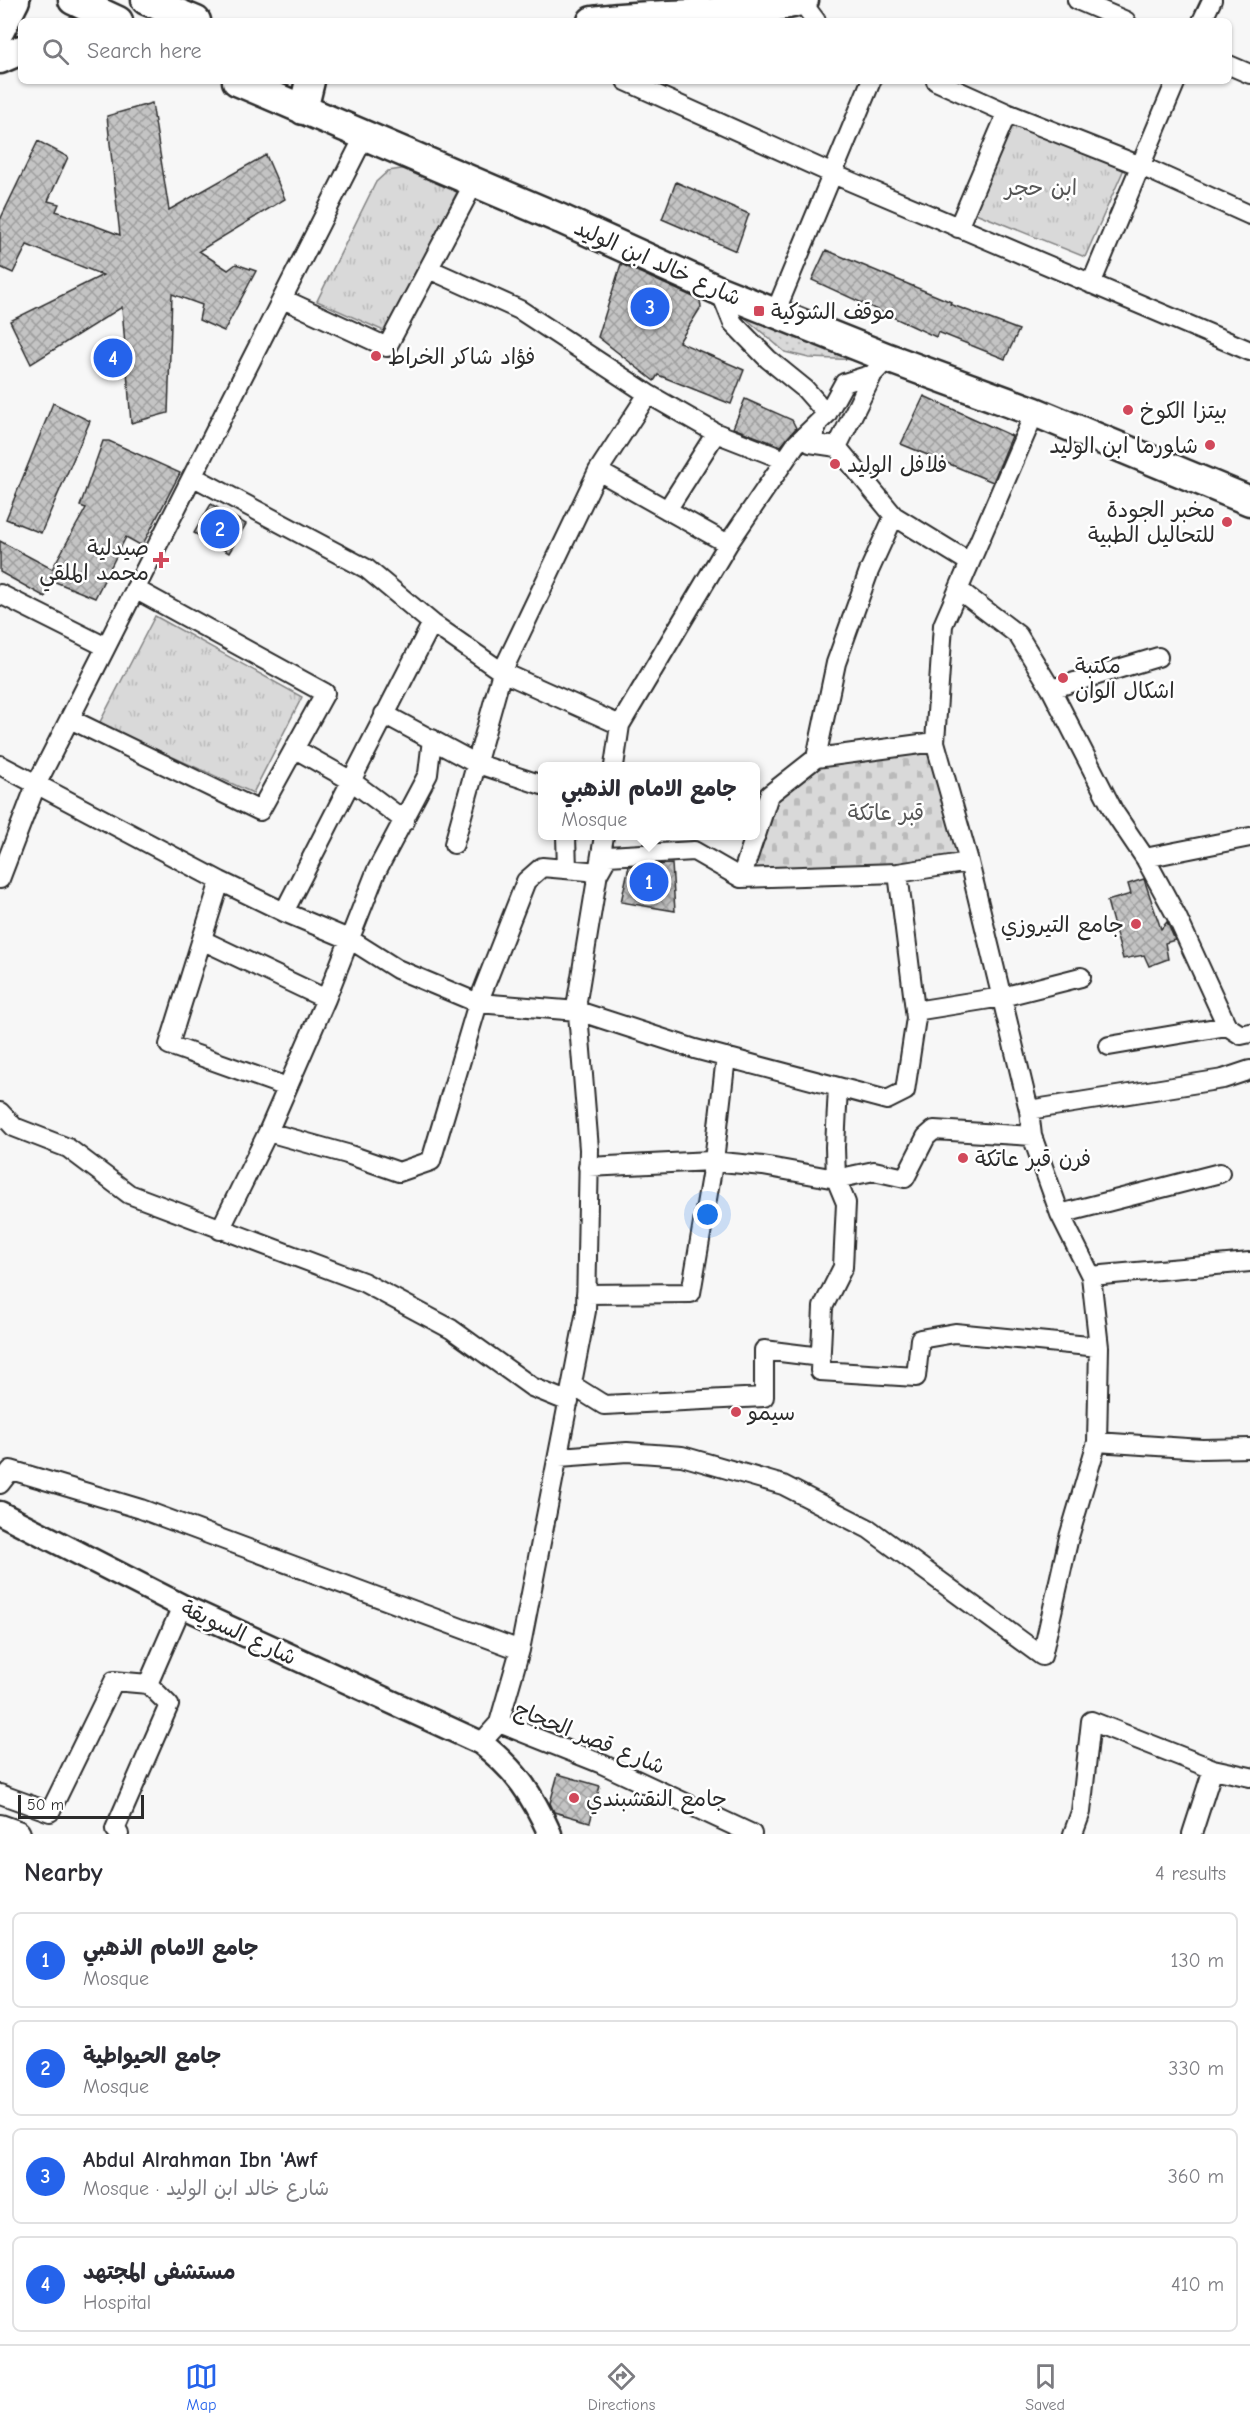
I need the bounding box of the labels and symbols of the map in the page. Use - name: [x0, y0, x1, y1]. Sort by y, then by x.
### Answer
- park label: ابن حجر: [1003, 175, 1077, 201]
- street label: شارع خالد ابن الوليد: [569, 214, 745, 313]
- pin: 3: [630, 284, 670, 330]
- place label: موقف الشوكية: [771, 299, 895, 325]
- marker: موقف الشوكية: [752, 304, 766, 318]
- pin: 4: [94, 336, 132, 380]
- place label: فؤاد شاكر الخراط: [388, 344, 535, 370]
- marker: فؤاد شاكر الخراط: [369, 349, 383, 363]
- place label: بيتزا الكوخ: [1140, 398, 1227, 425]
- marker: بيتزا الكوخ: [1121, 403, 1135, 417]
- place label: شاورما ابن الوليد: [1049, 433, 1198, 460]
- marker: شاورما ابن الوليد: [1203, 438, 1217, 452]
- place label: فلافل الوليد: [847, 452, 947, 479]
- marker: فلافل الوليد: [828, 457, 842, 471]
- place label: مخبر الجودة للتحاليل الطبية: [1088, 497, 1215, 548]
- pin: 2: [200, 506, 240, 552]
- marker: مخبر الجودة للتحاليل الطبية: [1220, 515, 1234, 529]
- place label: صيدلية محمد الملقي: [39, 535, 149, 592]
- marker: صيدلية محمد الملقي: [154, 553, 168, 567]
- place label: مكتبة اشكال الوان: [1075, 653, 1175, 704]
- marker: مكتبة اشكال الوان: [1056, 671, 1070, 685]
- park label: قبر عاتكة: [848, 800, 924, 826]
- pin: 1: [630, 860, 668, 904]
- place label: جامع التيروزي: [1001, 912, 1124, 941]
- marker: جامع التيروزي: [1129, 917, 1143, 931]
- place label: فرن قبر عاتكة: [975, 1146, 1091, 1172]
- marker: فرن قبر عاتكة: [956, 1151, 970, 1165]
- your location: [693, 1200, 722, 1229]
- place label: سيمو: [746, 1400, 795, 1426]
- marker: سيمو: [729, 1405, 743, 1419]
- street label: شارع السويقة: [176, 1595, 300, 1673]
- street label: شارع قصر الحجاج: [510, 1696, 669, 1782]
- place label: جامع النقشبندي: [586, 1786, 727, 1815]
- marker: جامع النقشبندي: [567, 1791, 581, 1805]
- scale bar: [18, 1792, 144, 1820]

